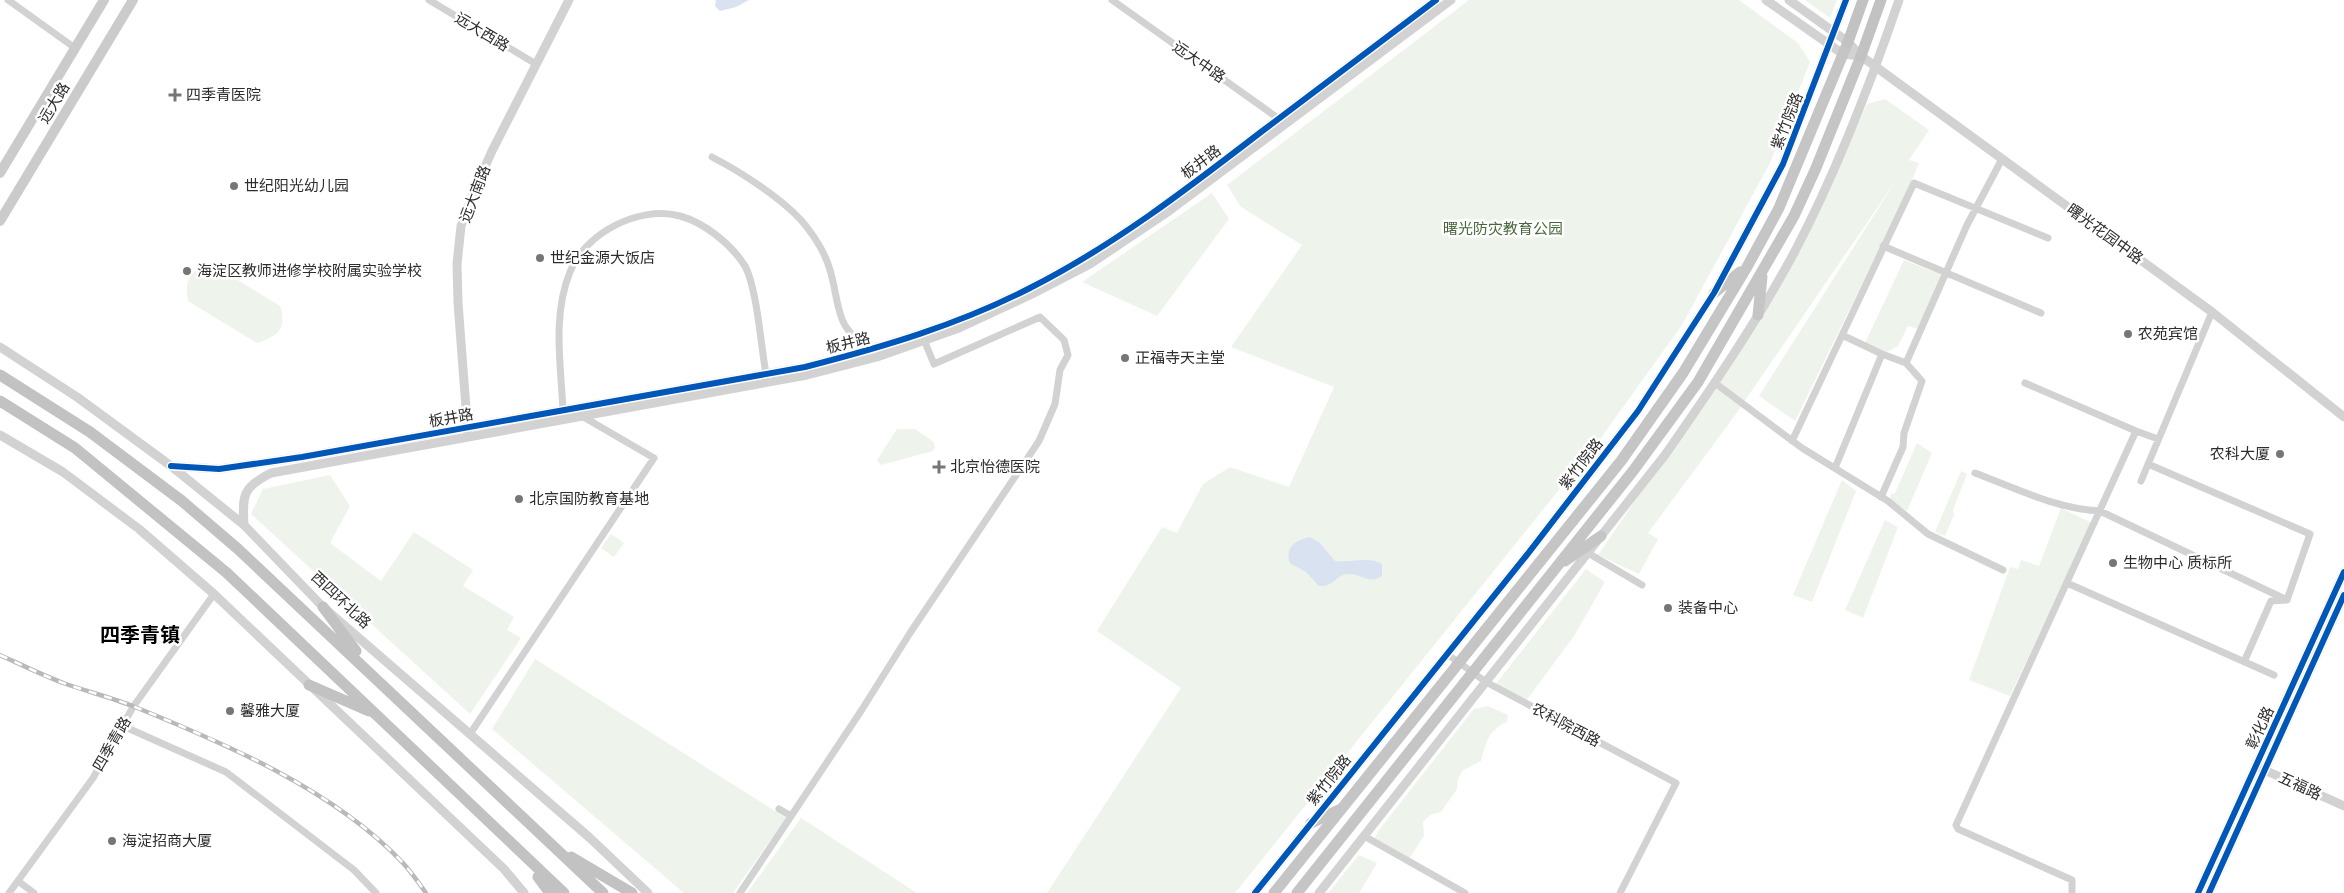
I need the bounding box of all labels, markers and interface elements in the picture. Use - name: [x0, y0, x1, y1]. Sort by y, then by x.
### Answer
- street label: 远大西路: [452, 8, 513, 55]
- street label: 远大中路: [1169, 37, 1229, 87]
- street label: 远大路: [34, 79, 73, 127]
- place label: 四季青医院: [186, 85, 261, 104]
- marker: 四季青医院: [168, 88, 182, 102]
- street label: 紫竹院路: [1766, 89, 1807, 152]
- street label: 板井路: [1177, 140, 1224, 183]
- street label: 远大南路: [455, 162, 494, 225]
- place label: 世纪阳光幼儿园: [244, 176, 349, 195]
- marker: 世纪阳光幼儿园: [228, 180, 240, 192]
- street label: 曙光花园中路: [2063, 199, 2147, 268]
- park label: 曙光防灾教育公园: [1443, 219, 1563, 238]
- place label: 世纪金源大饭店: [550, 248, 655, 267]
- marker: 世纪金源大饭店: [534, 252, 546, 264]
- place label: 海淀区教师进修学校附属实验学校: [197, 261, 422, 280]
- marker: 海淀区教师进修学校附属实验学校: [181, 265, 193, 277]
- place label: 农苑宾馆: [2138, 324, 2198, 343]
- street label: 板井路: [824, 328, 872, 357]
- marker: 农苑宾馆: [2122, 328, 2134, 340]
- place label: 正福寺天主堂: [1135, 348, 1225, 367]
- marker: 正福寺天主堂: [1119, 352, 1131, 364]
- street label: 板井路: [427, 404, 475, 431]
- street label: 紫竹院路: [1555, 434, 1607, 493]
- place label: 农科大厦: [2210, 444, 2270, 463]
- marker: 农科大厦: [2274, 448, 2286, 460]
- place label: 北京怡德医院: [950, 457, 1040, 476]
- marker: 北京怡德医院: [932, 460, 946, 474]
- place label: 北京国防教育基地: [529, 489, 649, 508]
- marker: 北京国防教育基地: [513, 493, 525, 505]
- place label: 生物中心 质标所: [2123, 553, 2232, 572]
- marker: 生物中心 质标所: [2107, 557, 2119, 569]
- street label: 西四环北路: [307, 567, 375, 632]
- place label: 装备中心: [1678, 598, 1738, 617]
- marker: 装备中心: [1662, 602, 1674, 614]
- district label: 四季青镇: [100, 622, 180, 647]
- street label: 农科院西路: [1529, 699, 1604, 751]
- place label: 馨雅大厦: [240, 701, 300, 720]
- street label: 彰化路: [2241, 703, 2278, 752]
- marker: 馨雅大厦: [224, 705, 236, 717]
- street label: 四季青路: [88, 713, 135, 774]
- street label: 紫竹院路: [1302, 750, 1355, 809]
- street label: 五福路: [2276, 767, 2325, 804]
- place label: 海淀招商大厦: [122, 831, 212, 850]
- marker: 海淀招商大厦: [106, 835, 118, 847]

